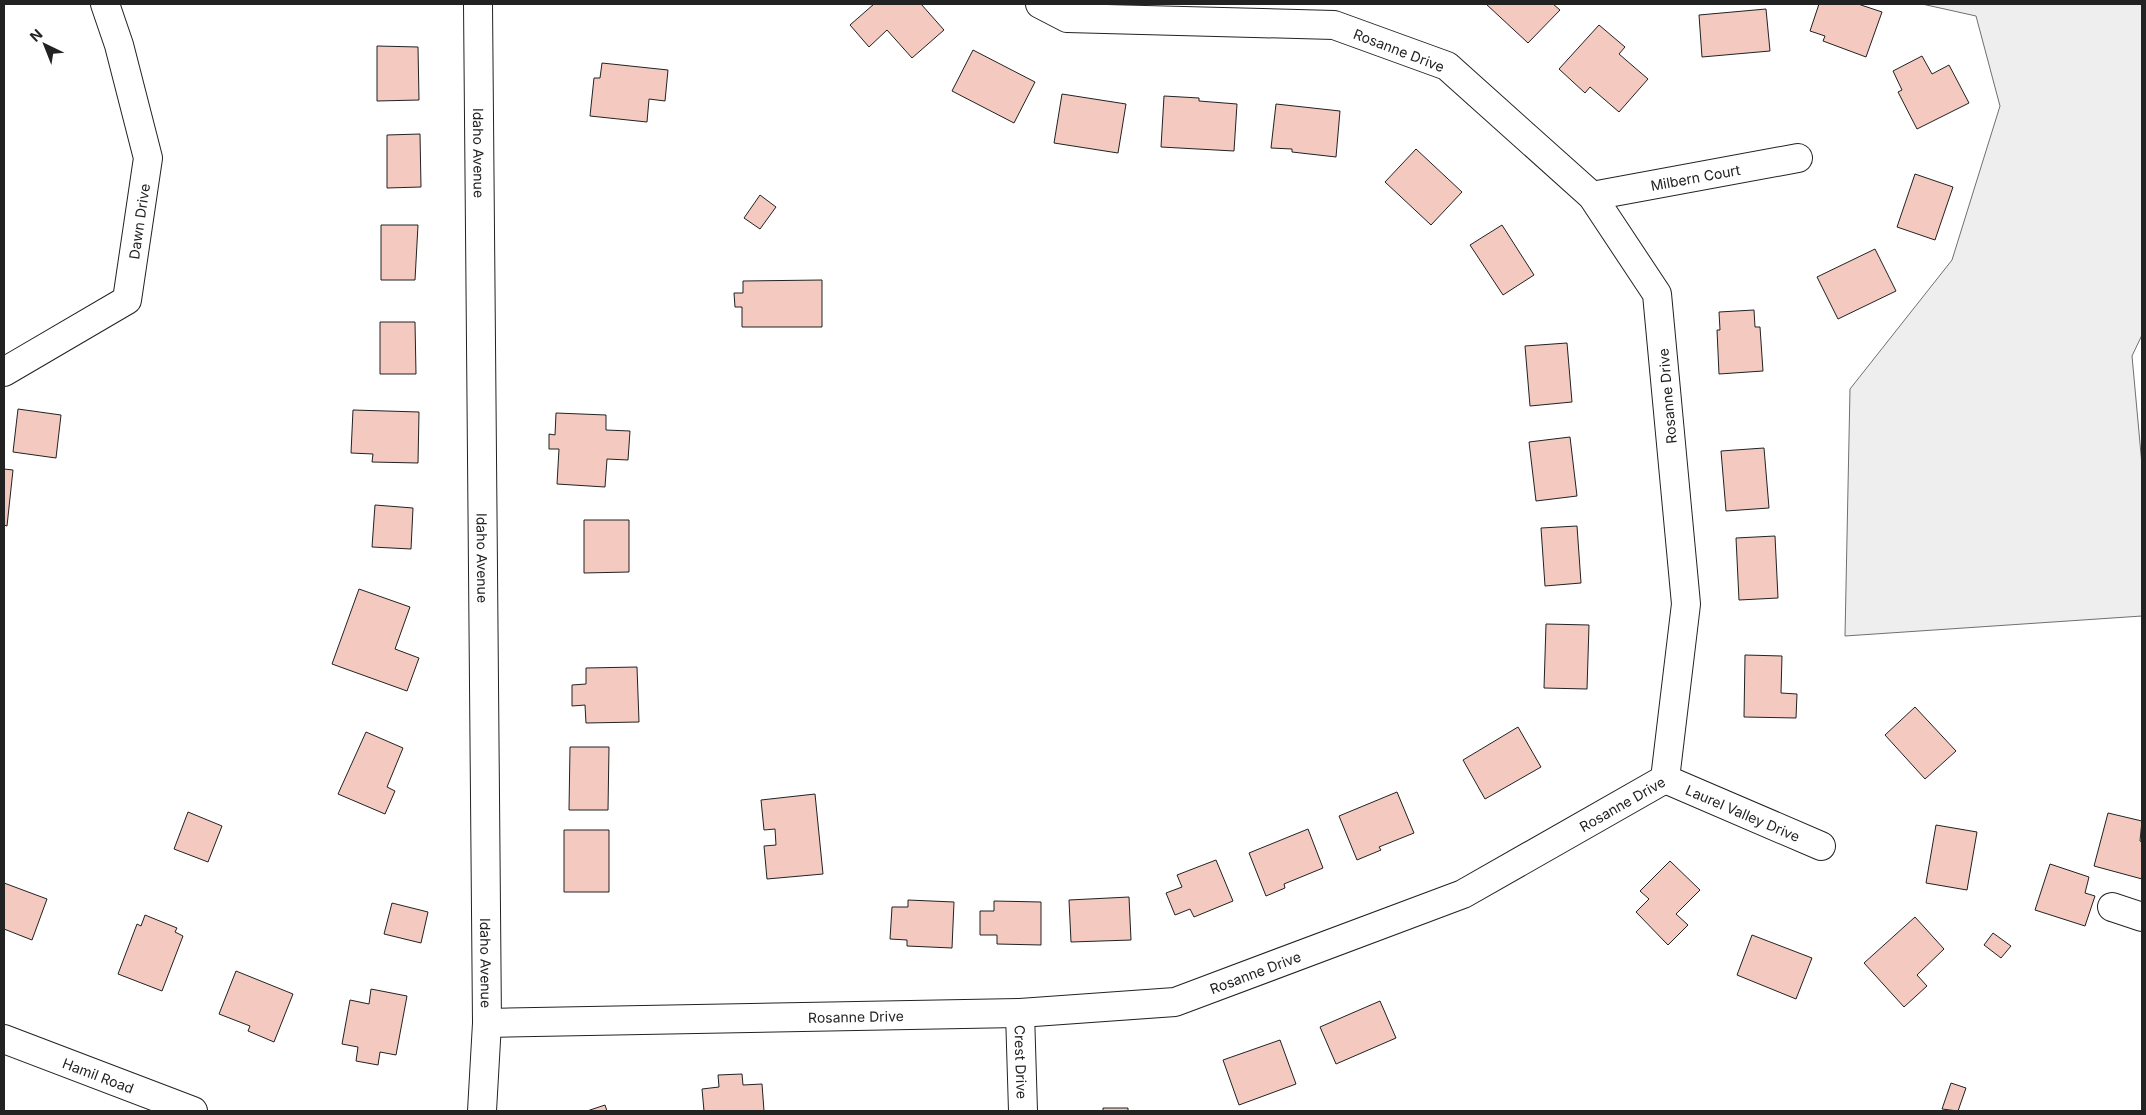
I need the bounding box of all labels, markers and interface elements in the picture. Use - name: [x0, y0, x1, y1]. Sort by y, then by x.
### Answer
- north arrow: [20, 20, 70, 70]
- text: N: [26, 25, 45, 45]
- street label: Rosanne Drive: [1351, 25, 1447, 75]
- street label: Idaho Avenue: [470, 108, 488, 198]
- street label: Milbern Court: [1649, 160, 1742, 194]
- street label: Dawn Drive: [125, 182, 153, 260]
- street label: Rosanne Drive: [1654, 348, 1680, 444]
- street label: Idaho Avenue: [474, 513, 492, 603]
- street label: Rosanne Drive: [1576, 772, 1668, 835]
- street label: Laurel Valley Drive: [1683, 781, 1803, 845]
- street label: Idaho Avenue: [478, 918, 495, 1008]
- street label: Rosanne Drive: [1207, 947, 1303, 997]
- street label: Rosanne Drive: [808, 1007, 904, 1025]
- street label: Crest Drive: [1012, 1025, 1031, 1099]
- street label: Hamil Road: [60, 1054, 136, 1096]

